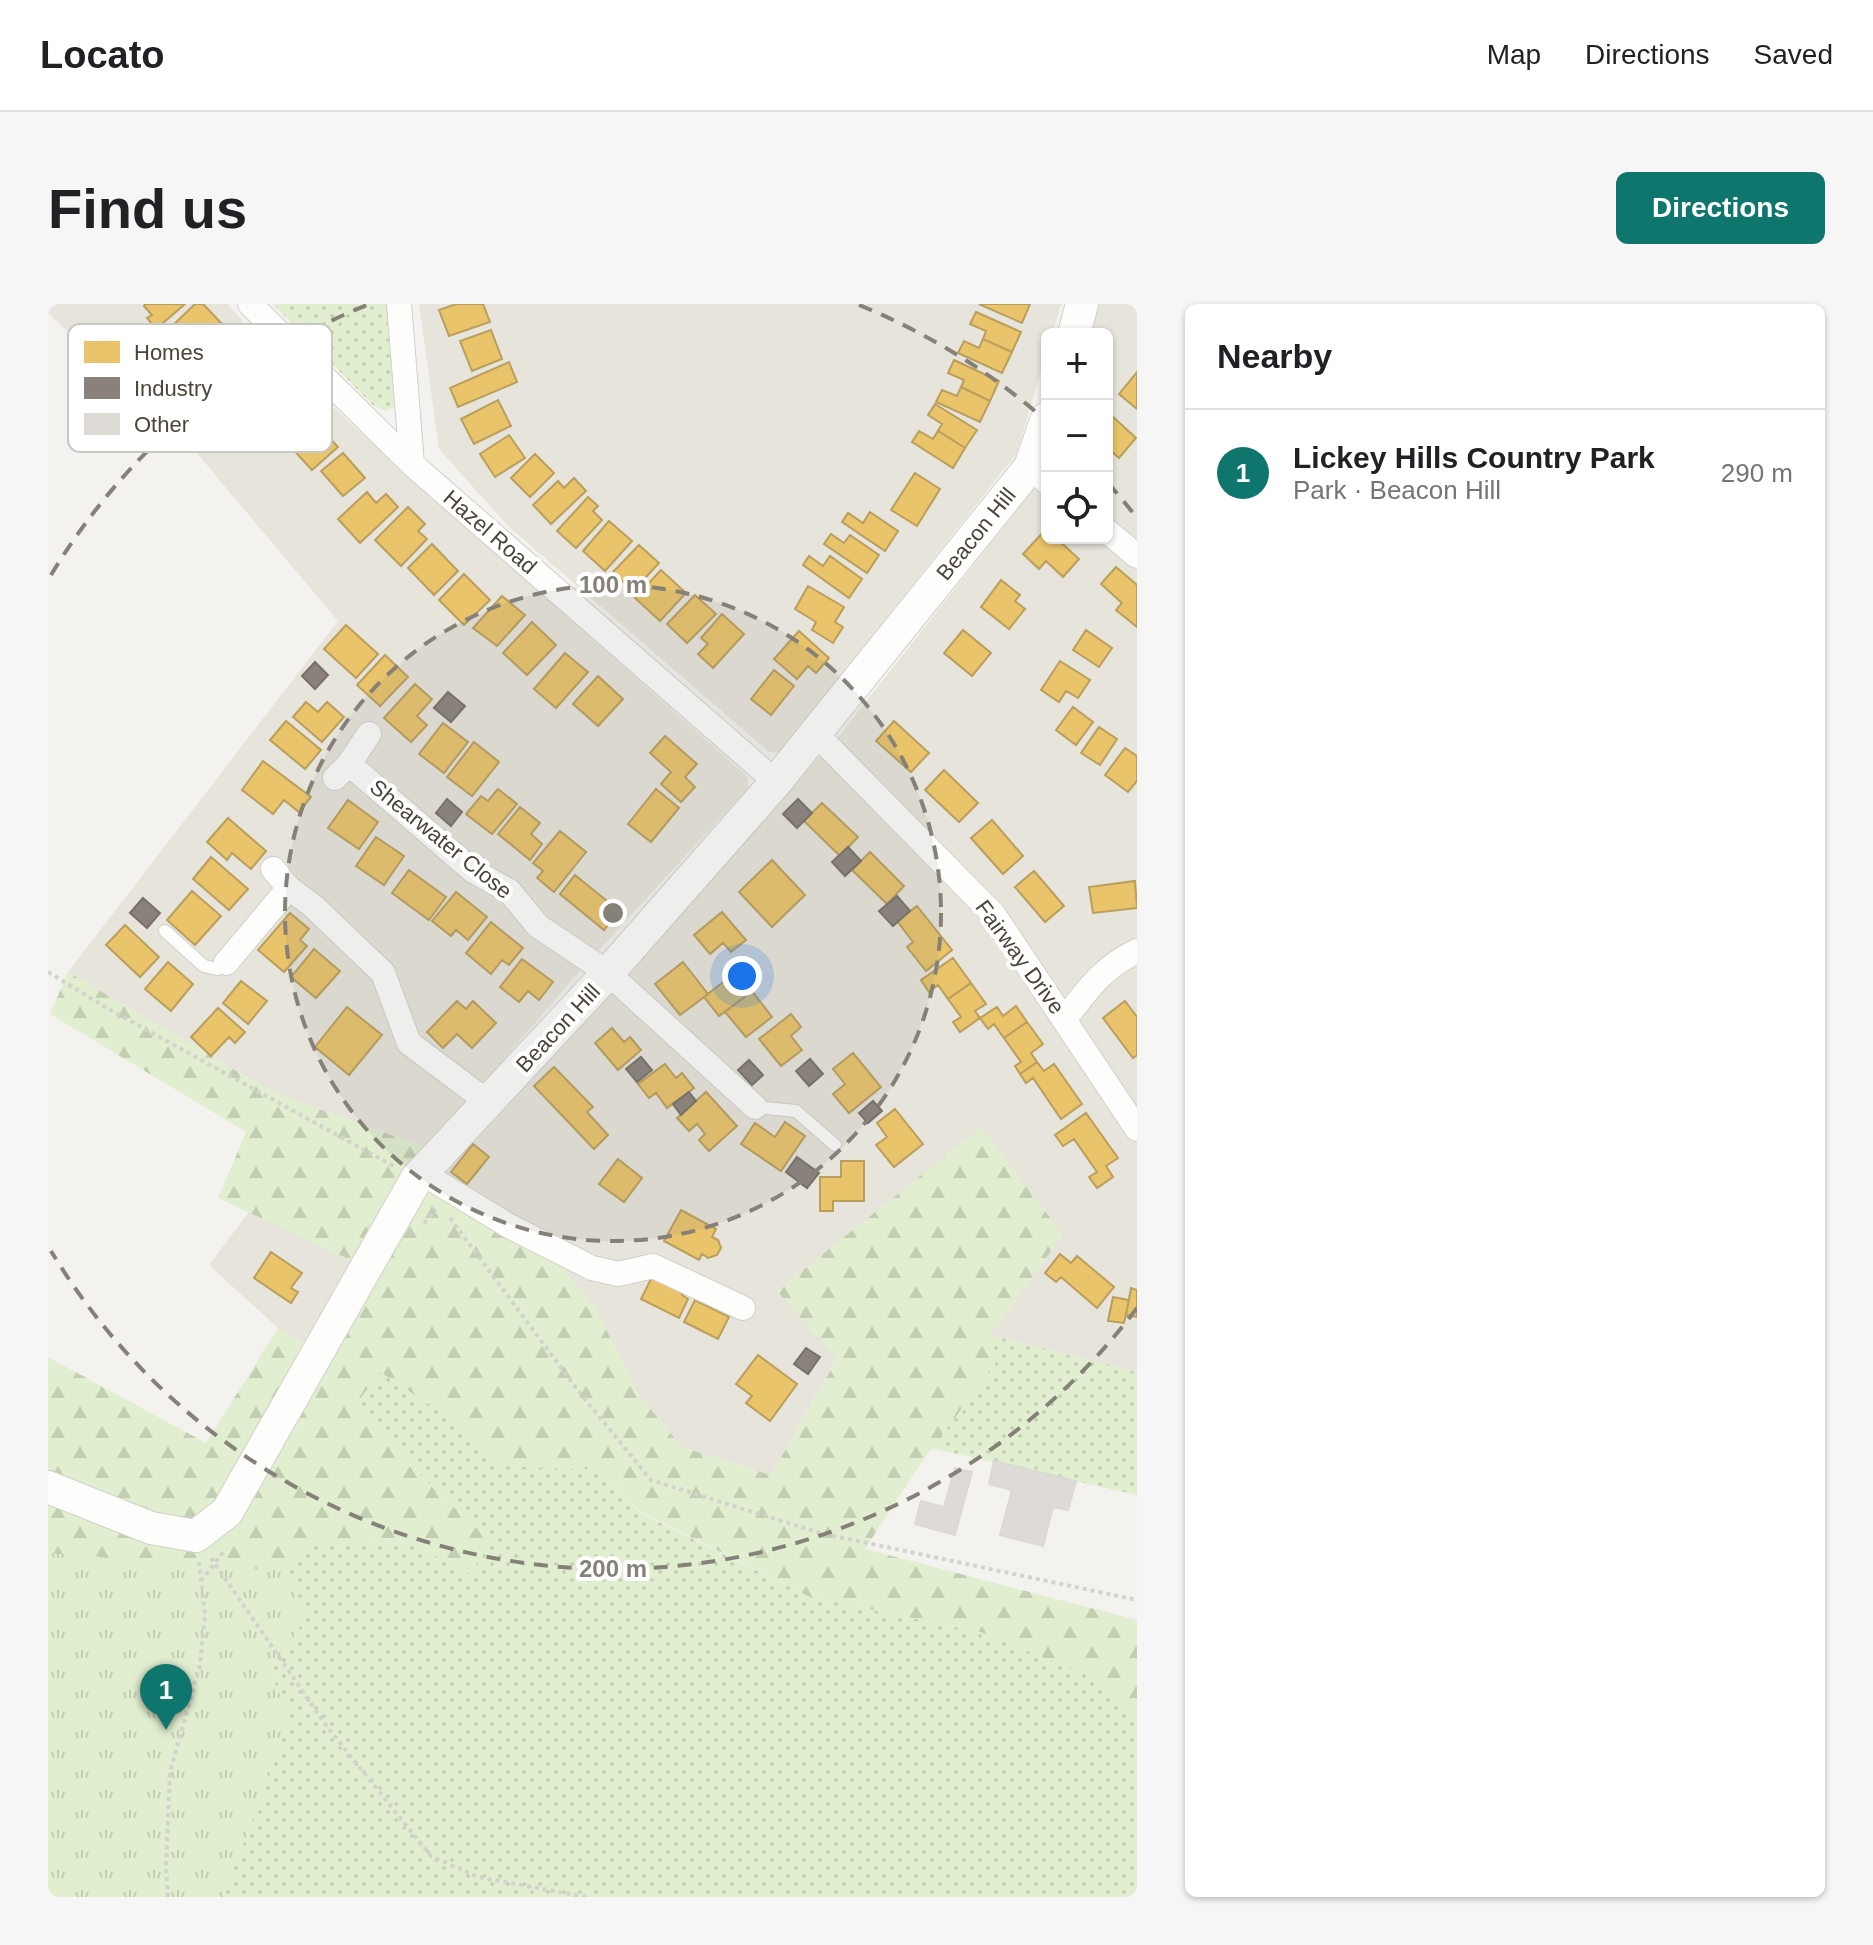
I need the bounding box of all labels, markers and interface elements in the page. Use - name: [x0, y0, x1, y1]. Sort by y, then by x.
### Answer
- text: Locato: [40, 34, 165, 76]
- text: Map: [1487, 39, 1541, 70]
- text: Directions: [1585, 39, 1710, 70]
- text: Saved: [1754, 39, 1833, 70]
- button: Directions: [1616, 172, 1825, 244]
- text: Find us: [48, 177, 247, 240]
- legend: [68, 324, 332, 452]
- map controls: [1041, 328, 1113, 544]
- button: +: [1041, 328, 1113, 400]
- text: Nearby: [1217, 337, 1332, 375]
- text: Homes: [134, 340, 204, 365]
- text: Industry: [134, 376, 212, 401]
- button: −: [1041, 400, 1113, 472]
- text: Other: [134, 412, 189, 437]
- text: Lickey Hills Country Park: [1293, 441, 1655, 474]
- text: 1: [1236, 458, 1250, 488]
- text: 290 m: [1721, 458, 1793, 488]
- button: locate: [1041, 472, 1113, 544]
- text: Park · Beacon Hill: [1293, 475, 1501, 505]
- street label: Beacon Hill: [931, 483, 1021, 585]
- street label: Hazel Road: [438, 485, 542, 579]
- text: 100 m: [579, 571, 647, 598]
- street label: Shearwater Close: [365, 774, 517, 904]
- street label: Fairway Drive: [970, 895, 1070, 1019]
- centre of rings: [599, 899, 627, 927]
- your location: [722, 956, 762, 996]
- street label: Beacon Hill: [511, 979, 605, 1077]
- text: 200 m: [579, 1555, 647, 1582]
- pin: 1: [140, 1664, 192, 1730]

